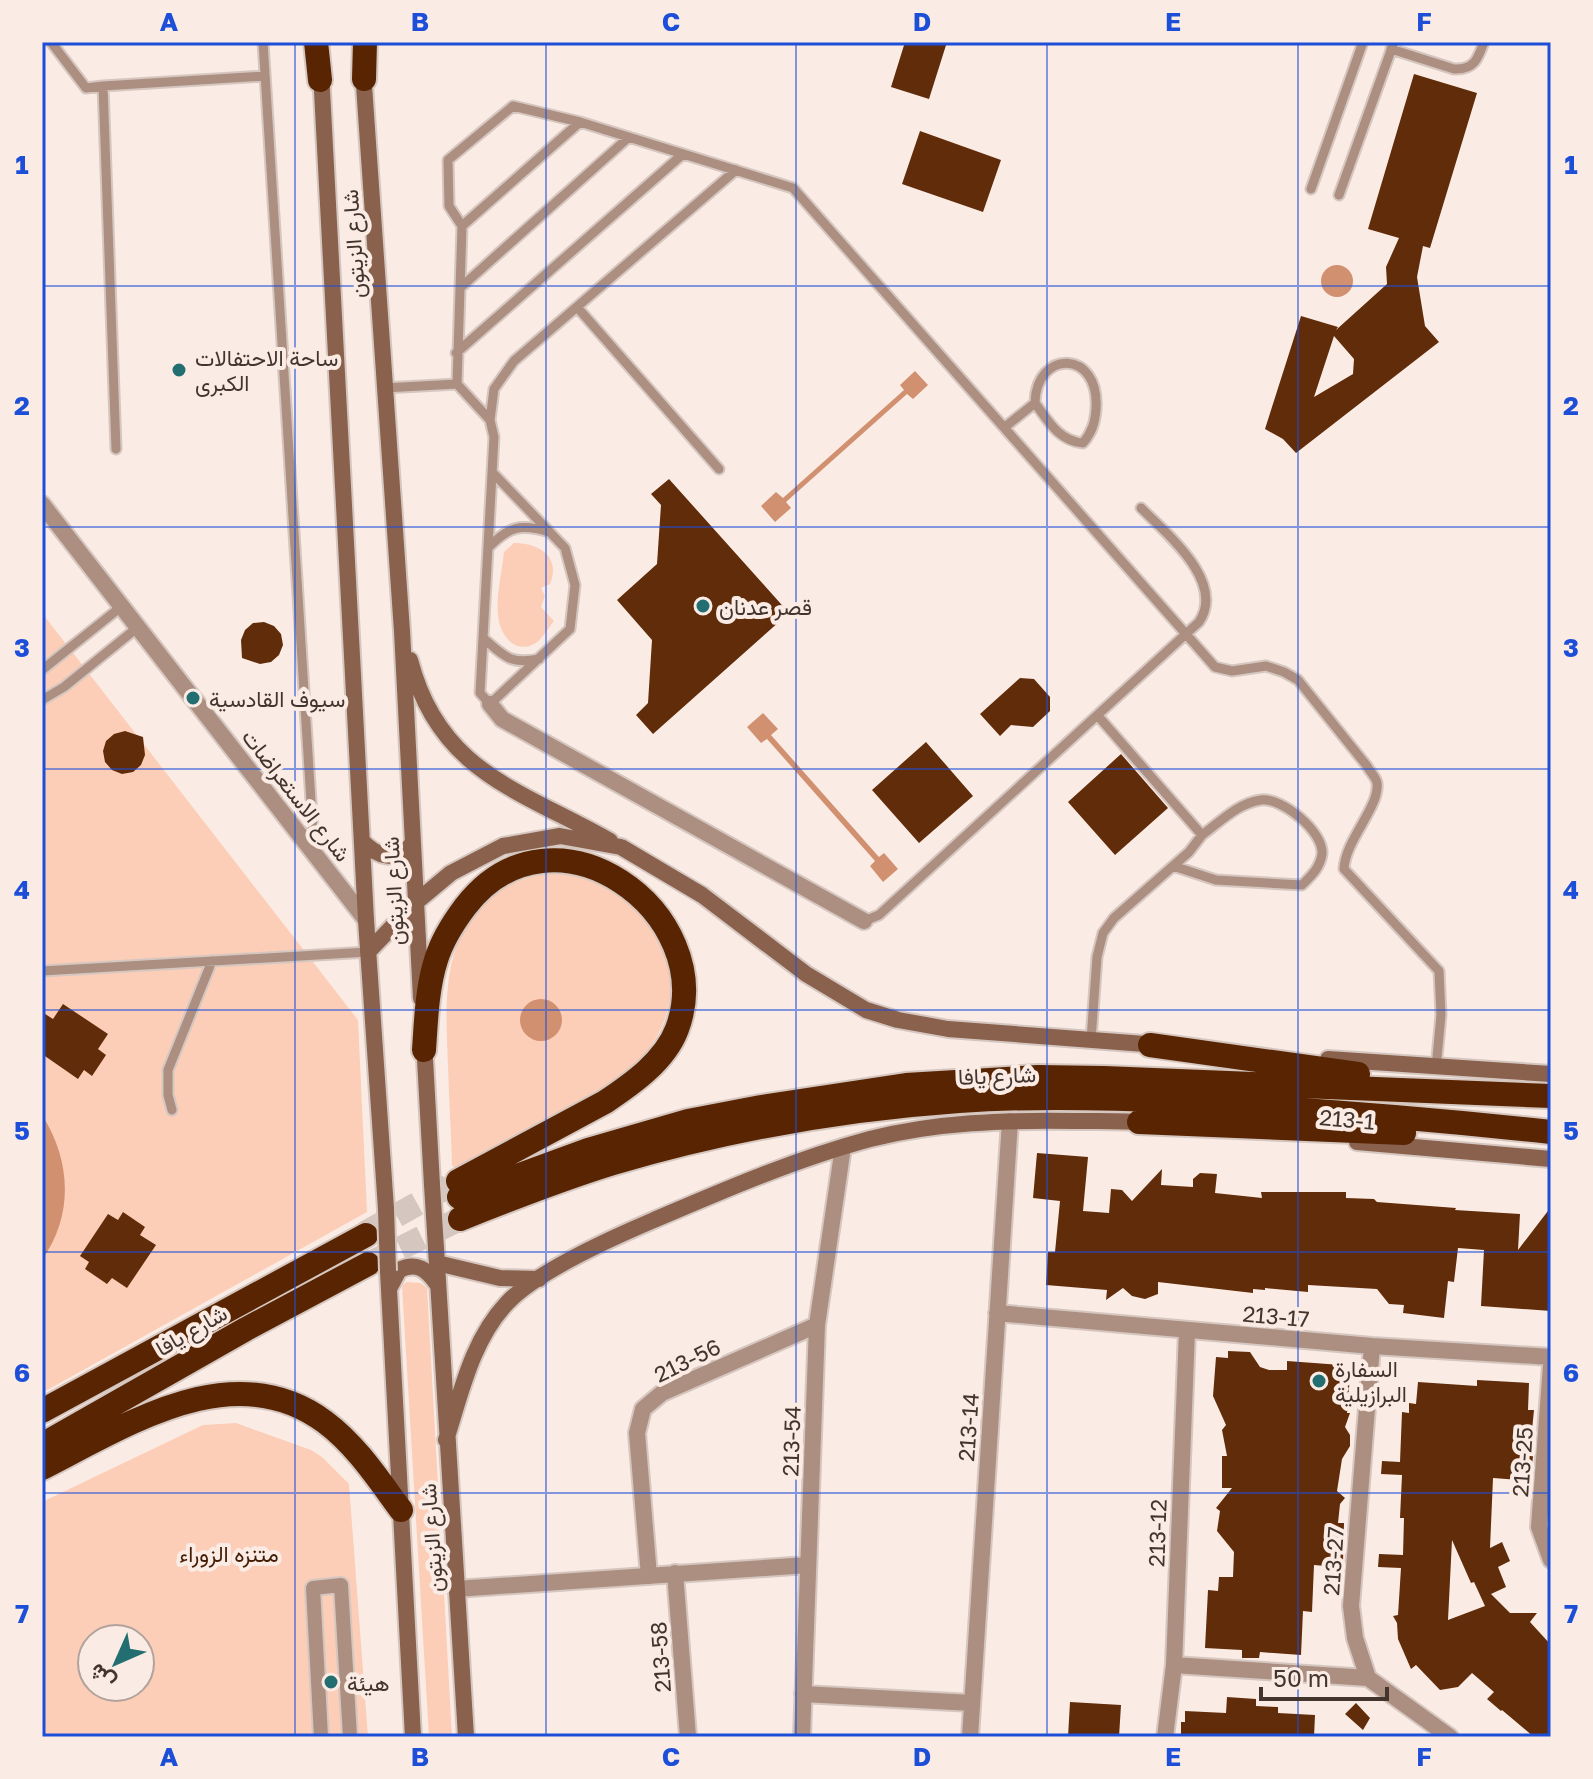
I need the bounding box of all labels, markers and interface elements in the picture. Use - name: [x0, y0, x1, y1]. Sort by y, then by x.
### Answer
- text: A: [160, 6, 179, 37]
- text: B: [411, 6, 429, 37]
- text: C: [662, 6, 680, 37]
- text: D: [913, 6, 931, 37]
- text: E: [1165, 6, 1181, 37]
- text: F: [1416, 6, 1432, 37]
- text: 1: [15, 149, 29, 180]
- text: 1: [1564, 149, 1578, 180]
- street label: شارع الزيتون: [336, 188, 372, 299]
- place label: ساحة الاحتفالات الكبرى: [195, 344, 338, 397]
- marker: ساحة الاحتفالات الكبرى: [170, 361, 188, 379]
- text: 2: [14, 390, 30, 421]
- text: 2: [1563, 390, 1579, 421]
- place label: قصر عدنان: [719, 593, 812, 621]
- marker: قصر عدنان: [694, 597, 712, 615]
- text: 3: [14, 632, 30, 663]
- text: 3: [1563, 632, 1579, 663]
- place label: سيوف القادسية: [209, 685, 345, 713]
- marker: سيوف القادسية: [184, 689, 202, 707]
- street label: شارع الاستعراضات: [235, 723, 357, 868]
- street label: شارع الزيتون: [377, 836, 411, 946]
- text: 4: [14, 874, 30, 905]
- text: 4: [1563, 874, 1579, 905]
- street label: شارع يافا: [957, 1060, 1037, 1092]
- street label: 213-1: [1318, 1103, 1376, 1135]
- text: 5: [14, 1115, 30, 1146]
- text: 5: [1563, 1115, 1579, 1146]
- street label: شارع يافا: [150, 1299, 233, 1363]
- street label: 213-17: [1241, 1300, 1311, 1332]
- street label: 213-56: [649, 1332, 725, 1388]
- place label: السفارة البرازيلية: [1335, 1355, 1407, 1408]
- text: 6: [14, 1357, 30, 1388]
- text: 6: [1563, 1357, 1579, 1388]
- marker: السفارة البرازيلية: [1310, 1372, 1328, 1390]
- street label: 213-14: [952, 1392, 984, 1462]
- street label: 213-54: [776, 1405, 806, 1477]
- street label: 213-25: [1506, 1426, 1538, 1498]
- street label: شارع الزيتون: [414, 1482, 450, 1593]
- street label: 213-12: [1142, 1499, 1172, 1567]
- street label: 213-27: [1317, 1526, 1349, 1596]
- park label: متنزه الزوراء: [179, 1540, 279, 1568]
- text: 7: [15, 1598, 29, 1629]
- text: 7: [1564, 1598, 1578, 1629]
- street label: 213-58: [644, 1621, 676, 1693]
- north arrow: [76, 1623, 156, 1703]
- scale bar: [1261, 1651, 1387, 1701]
- text: ش: [83, 1658, 121, 1696]
- text: 50 m: [1273, 1663, 1329, 1692]
- place label: هيئة: [347, 1669, 390, 1696]
- marker: هيئة: [322, 1673, 340, 1691]
- text: A: [160, 1741, 179, 1772]
- text: B: [411, 1741, 429, 1772]
- text: C: [662, 1741, 680, 1772]
- text: D: [913, 1741, 931, 1772]
- text: E: [1165, 1741, 1181, 1772]
- text: F: [1416, 1741, 1432, 1772]

